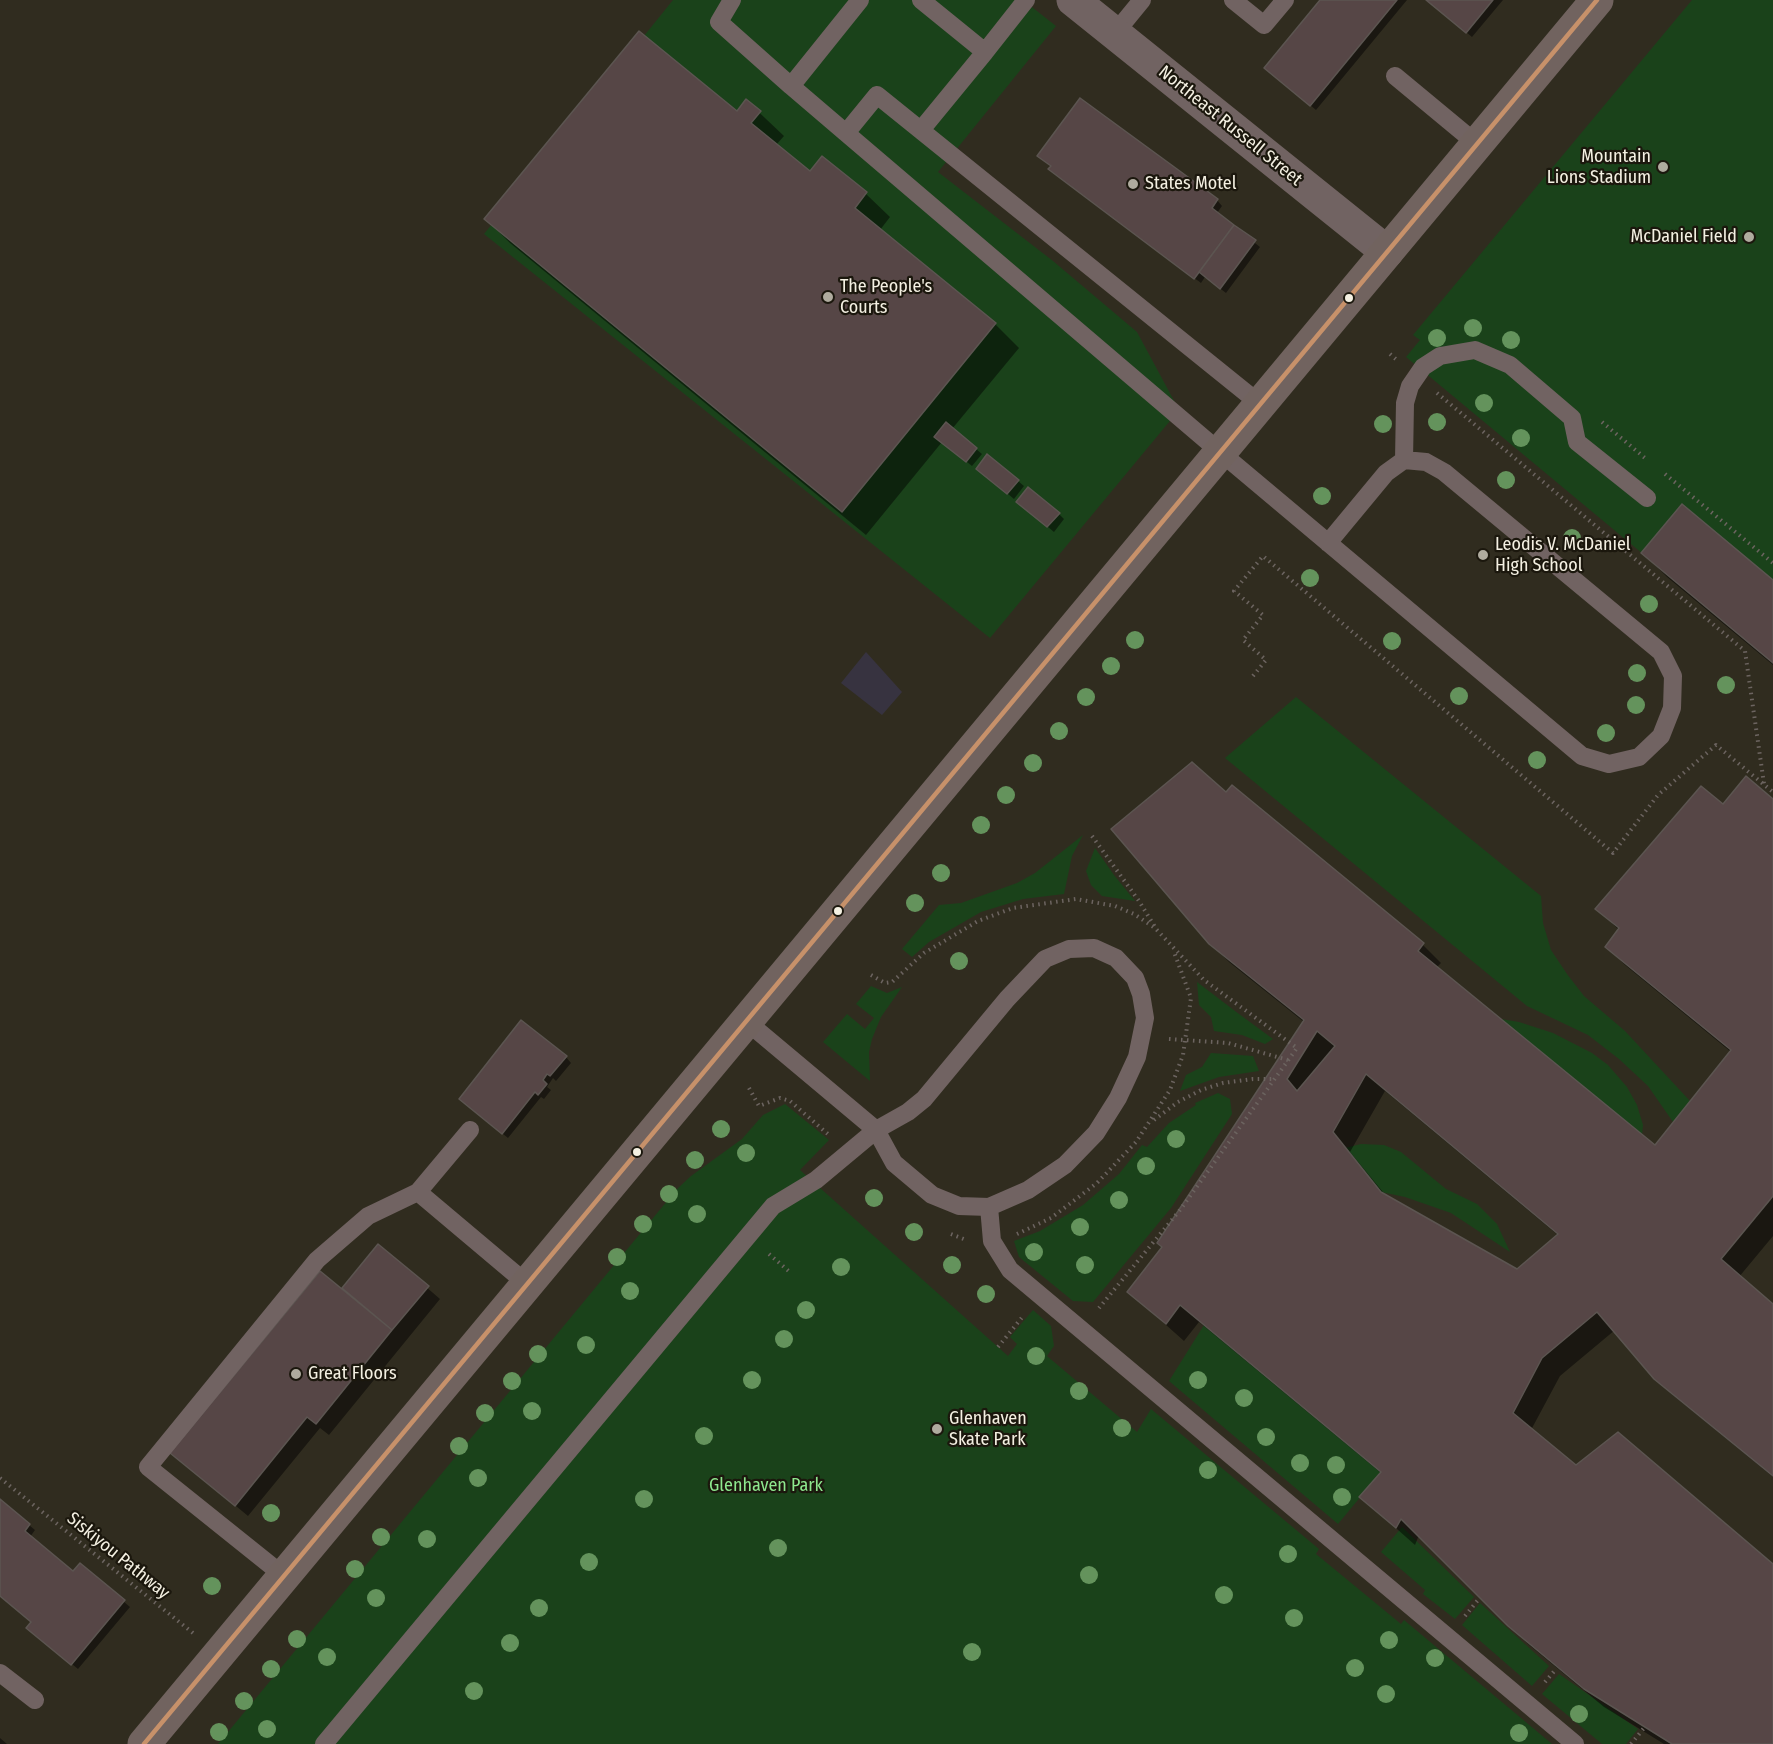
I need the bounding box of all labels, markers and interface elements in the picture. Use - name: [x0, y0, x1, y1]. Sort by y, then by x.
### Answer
- street label: Northeast Russell Street: [1154, 61, 1306, 191]
- place label: Mountain Lions Stadium: [1547, 146, 1651, 188]
- marker: Mountain Lions Stadium: [1656, 160, 1670, 174]
- place label: States Motel: [1145, 173, 1236, 195]
- marker: States Motel: [1126, 177, 1140, 191]
- place label: McDaniel Field: [1630, 226, 1737, 248]
- marker: McDaniel Field: [1742, 230, 1756, 244]
- place label: The People's Courts: [840, 276, 932, 318]
- marker: The People's Courts: [821, 290, 835, 304]
- unlabelled marker: [1343, 292, 1355, 304]
- place label: Leodis V. McDaniel High School: [1495, 534, 1631, 576]
- marker: Leodis V. McDaniel High School: [1476, 548, 1490, 562]
- unlabelled marker: [832, 905, 844, 917]
- unlabelled marker: [631, 1146, 643, 1158]
- place label: Great Floors: [308, 1363, 397, 1385]
- marker: Great Floors: [289, 1367, 303, 1381]
- place label: Glenhaven Skate Park: [949, 1408, 1027, 1450]
- marker: Glenhaven Skate Park: [930, 1422, 944, 1436]
- park label: Glenhaven Park: [709, 1475, 823, 1497]
- street label: Siskiyou Pathway: [62, 1508, 174, 1604]

